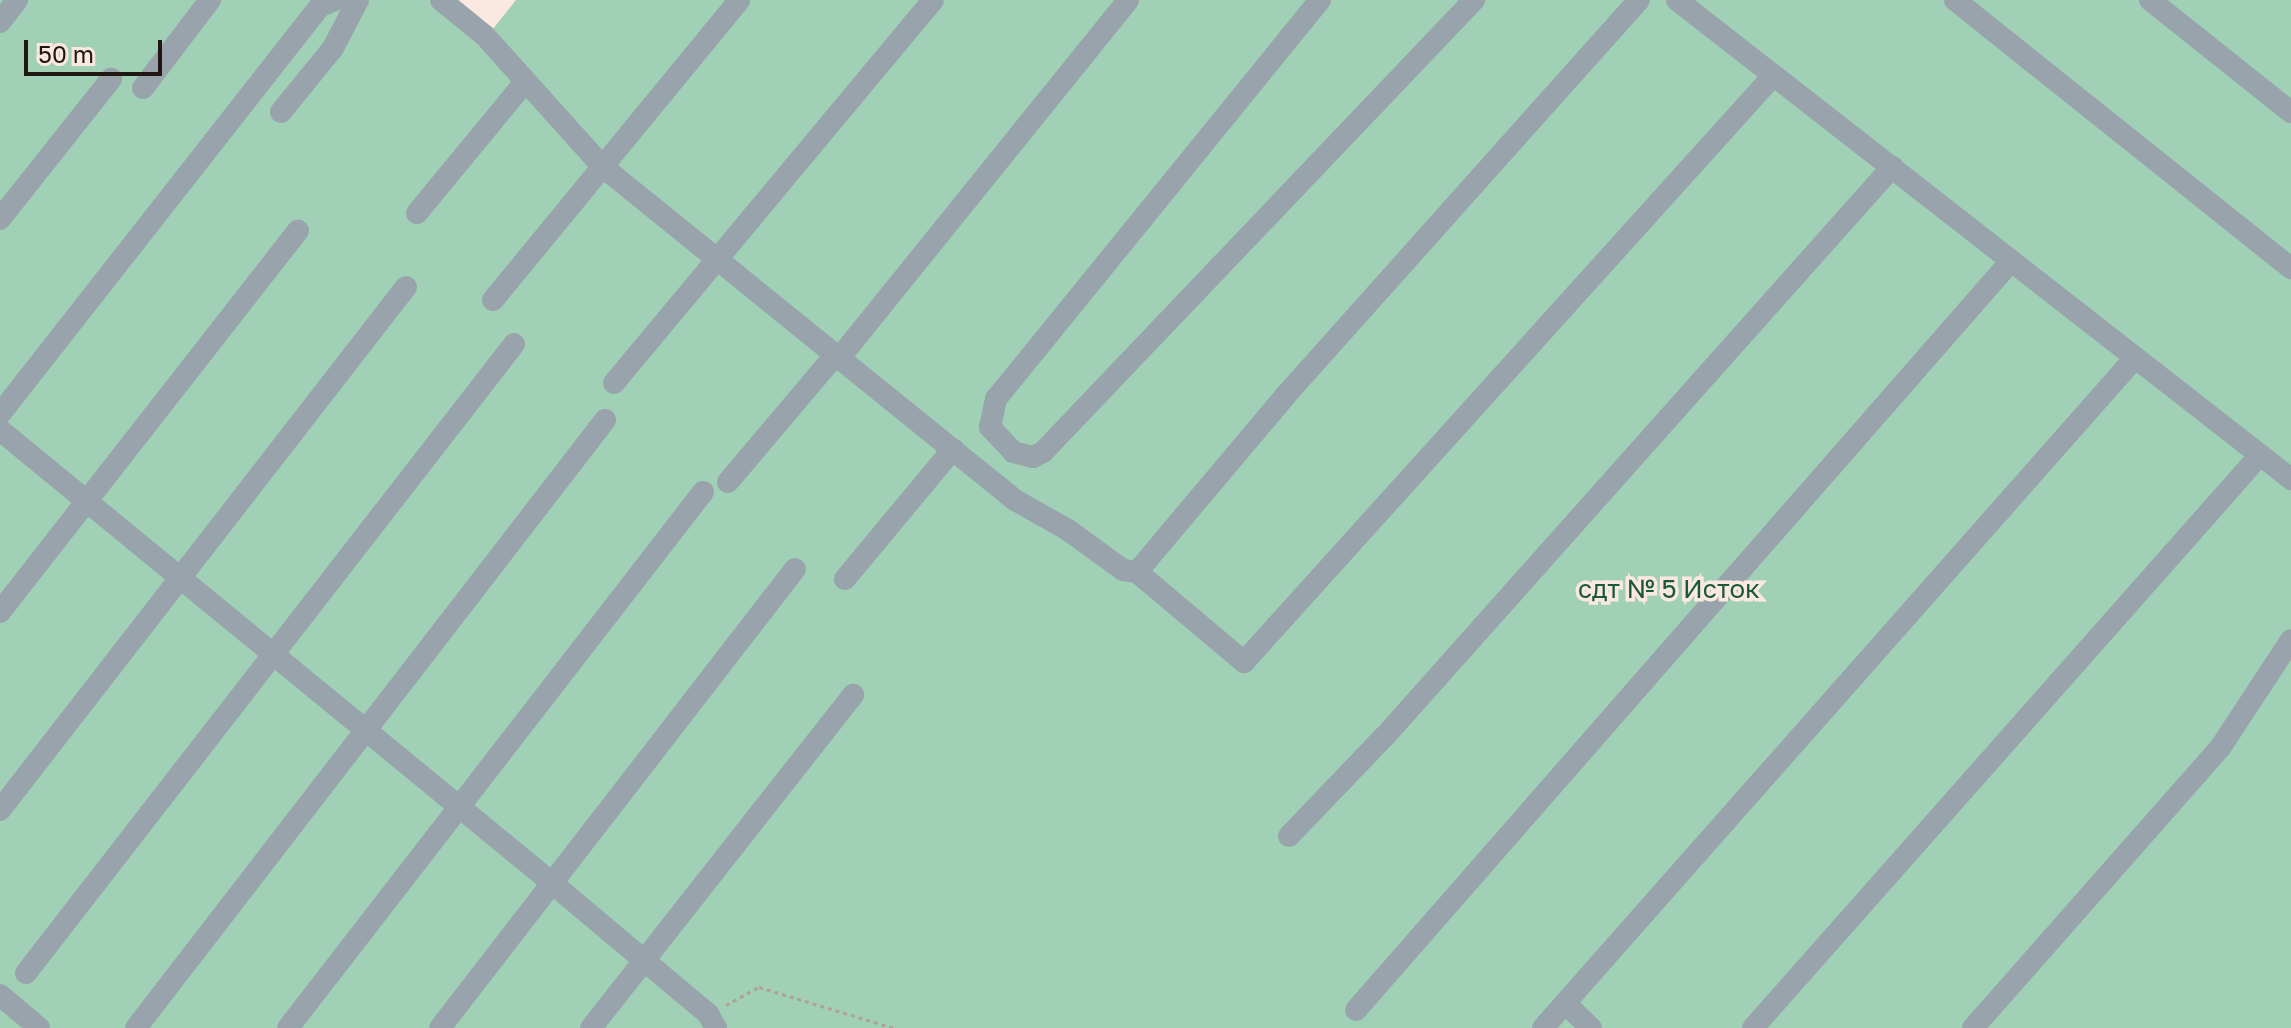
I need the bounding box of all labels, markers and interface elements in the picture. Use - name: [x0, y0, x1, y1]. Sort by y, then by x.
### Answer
- scale bar: [28, 24, 166, 74]
- text: 50 m: [38, 39, 94, 68]
- park label: сдт № 5 Исток: [1578, 573, 1760, 605]

